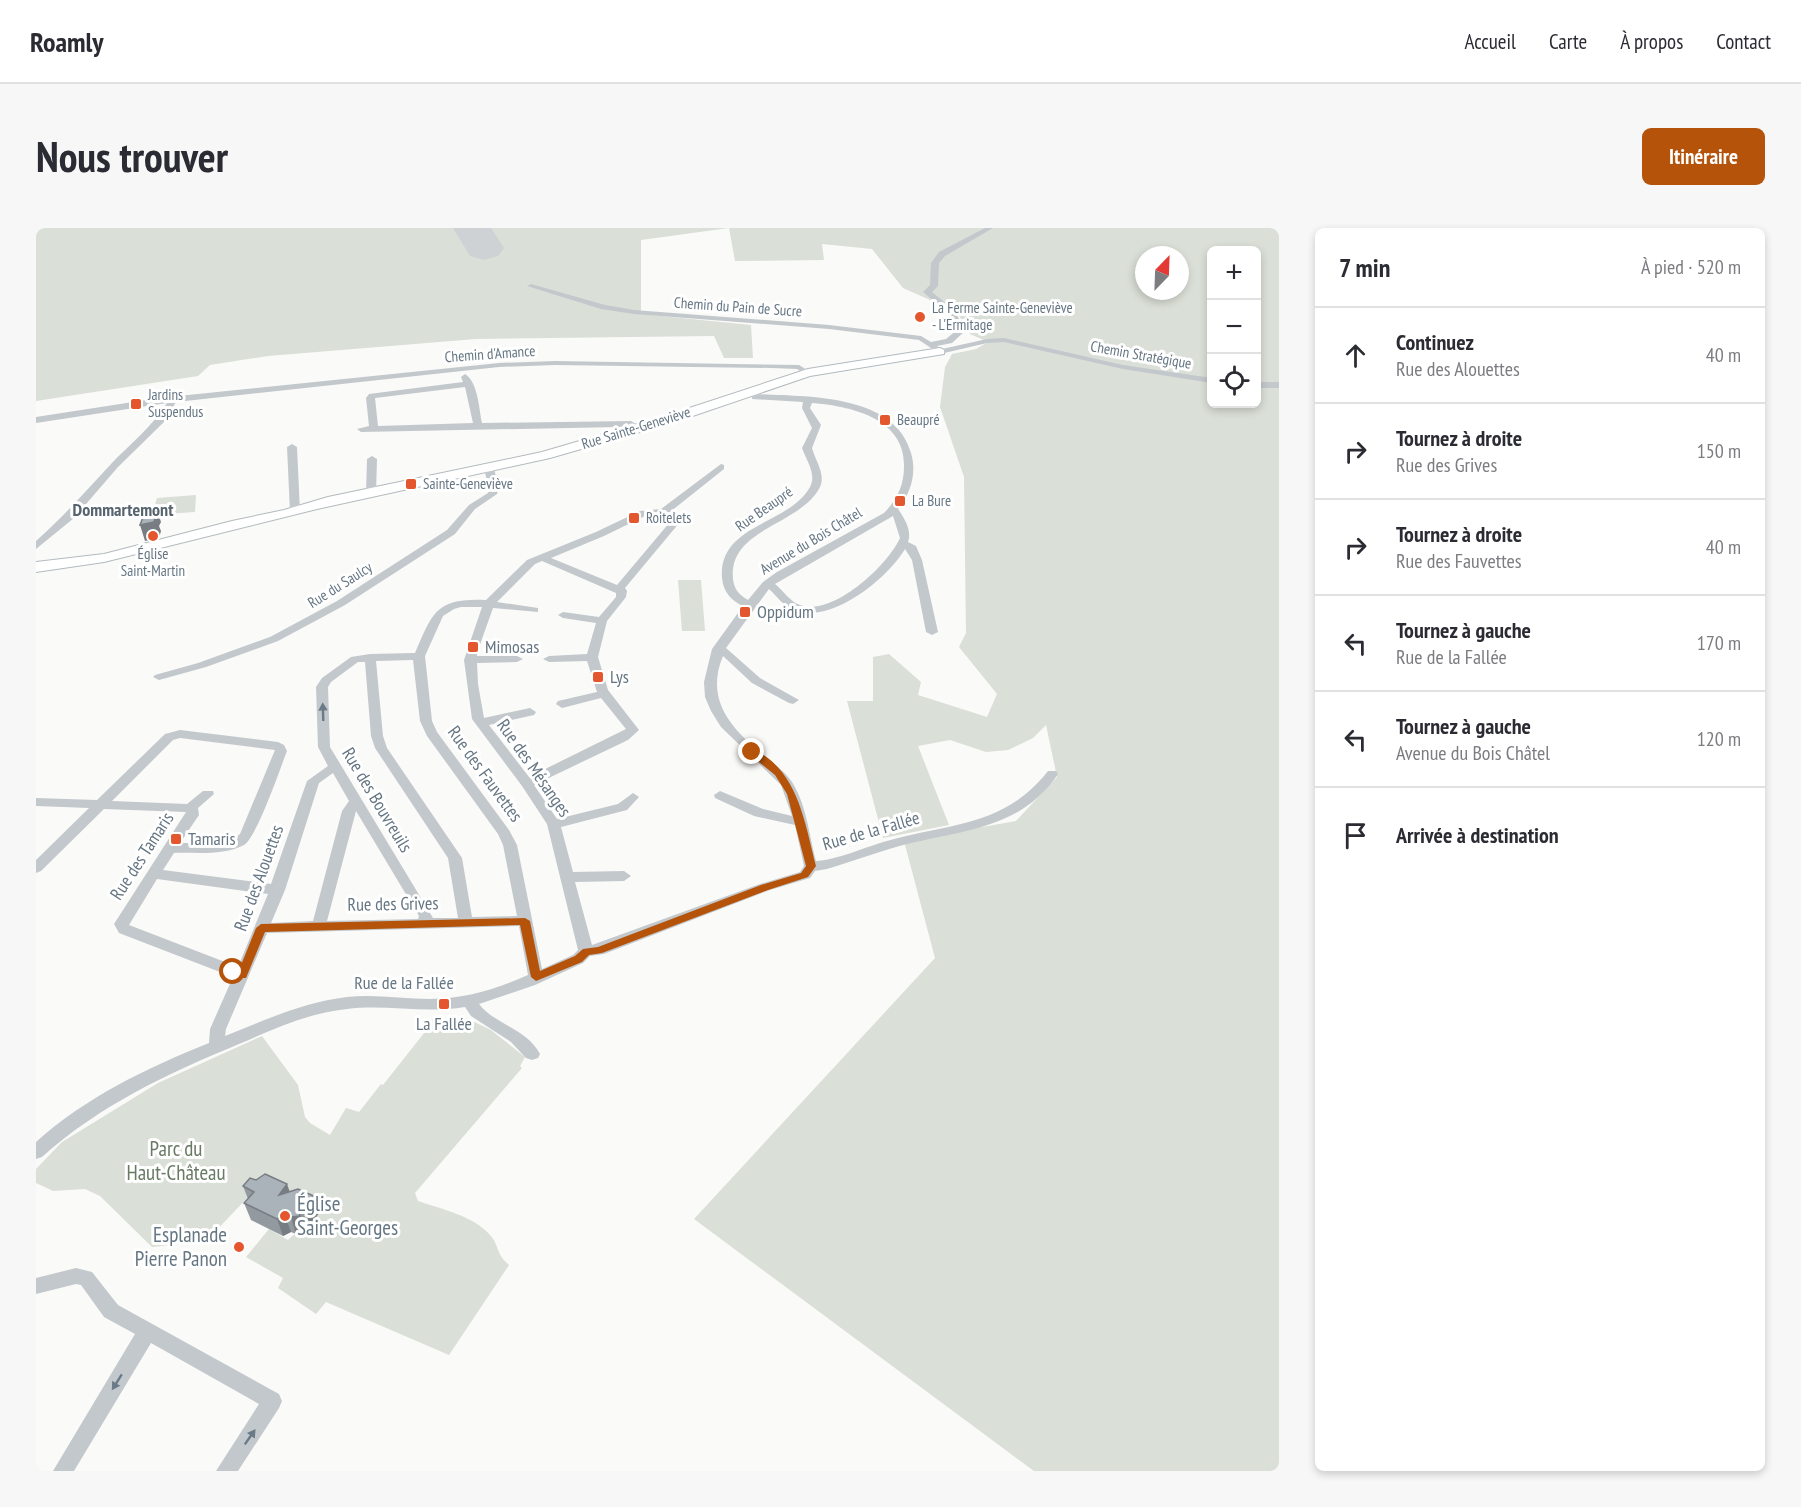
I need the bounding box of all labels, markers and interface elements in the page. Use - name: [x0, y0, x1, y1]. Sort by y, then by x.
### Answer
- text: Roamly: [30, 23, 104, 60]
- text: Accueil: [1464, 28, 1516, 55]
- text: Carte: [1549, 28, 1587, 55]
- text: À propos: [1620, 28, 1683, 55]
- text: Contact: [1716, 28, 1771, 55]
- button: Itinéraire: [1642, 128, 1765, 185]
- text: Nous trouver: [36, 129, 228, 184]
- north arrow: [1135, 246, 1189, 300]
- map controls: [1207, 246, 1261, 408]
- button: +: [1207, 246, 1261, 300]
- text: 7 min: [1339, 251, 1390, 284]
- text: À pied · 520 m: [1641, 254, 1741, 280]
- street label: Chemin du Pain de Sucre: [673, 293, 803, 320]
- place label: La Ferme Sainte-Geneviève - L'Ermitage: [932, 298, 1073, 334]
- button: −: [1207, 300, 1261, 354]
- marker: La Ferme Sainte-Geneviève - L'Ermitage: [913, 310, 927, 324]
- text: Continuez: [1396, 328, 1474, 356]
- street label: Chemin Stratégique: [1089, 336, 1193, 373]
- icon: ahead: [1339, 339, 1372, 372]
- street label: Chemin d'Amance: [444, 341, 536, 366]
- text: 40 m: [1706, 342, 1741, 368]
- button: locate: [1207, 354, 1261, 408]
- text: Rue des Alouettes: [1396, 356, 1520, 382]
- place label: Jardins Suspendus: [147, 385, 203, 421]
- marker: Jardins Suspendus: [129, 397, 143, 411]
- street label: Rue Sainte-Geneviève: [579, 402, 693, 453]
- place label: Beaupré: [897, 410, 940, 429]
- marker: Beaupré: [878, 413, 892, 427]
- text: Tournez à droite: [1396, 424, 1522, 452]
- icon: right: [1339, 435, 1372, 468]
- text: 150 m: [1697, 438, 1741, 464]
- text: Rue des Grives: [1396, 452, 1497, 478]
- place label: Sainte-Geneviève: [423, 474, 513, 493]
- marker: Sainte-Geneviève: [404, 477, 418, 491]
- street label: Rue Beaupré: [731, 482, 796, 535]
- place label: La Bure: [912, 491, 951, 510]
- marker: La Bure: [893, 494, 907, 508]
- district label: Dommartemont: [73, 498, 174, 521]
- street label: Avenue du Bois Châtel: [756, 502, 866, 578]
- place label: Roitelets: [646, 508, 691, 527]
- marker: Roitelets: [627, 511, 641, 525]
- text: Tournez à droite: [1396, 520, 1522, 548]
- marker: Église Saint-Martin: [146, 529, 160, 543]
- icon: right: [1339, 531, 1372, 564]
- text: 40 m: [1706, 534, 1741, 560]
- place label: Église Saint-Martin: [121, 544, 185, 580]
- text: Rue des Fauvettes: [1396, 548, 1522, 574]
- street label: Rue du Saulcy: [304, 557, 376, 612]
- place label: Oppidum: [757, 600, 814, 623]
- marker: Oppidum: [738, 605, 752, 619]
- text: Tournez à gauche: [1396, 616, 1531, 644]
- icon: left: [1339, 627, 1372, 660]
- text: 170 m: [1697, 630, 1741, 656]
- place label: Mimosas: [485, 635, 539, 658]
- marker: Mimosas: [466, 640, 480, 654]
- text: Rue de la Fallée: [1396, 644, 1507, 670]
- place label: Lys: [610, 665, 629, 688]
- marker: Lys: [591, 670, 605, 684]
- one-way arrow: [318, 703, 328, 722]
- text: Tournez à gauche: [1396, 712, 1531, 740]
- street label: Rue des Mésanges: [492, 714, 577, 821]
- street label: Rue des Fauvettes: [443, 721, 528, 826]
- icon: left: [1339, 723, 1372, 756]
- text: 120 m: [1697, 726, 1741, 752]
- route end: [738, 738, 764, 764]
- text: Avenue du Bois Châtel: [1396, 740, 1550, 766]
- street label: Rue des Bouvreuils: [337, 743, 418, 856]
- street label: Rue de la Fallée: [820, 806, 922, 855]
- street label: Rue des Tamaris: [105, 808, 178, 904]
- icon: arrive: [1339, 819, 1372, 852]
- text: Arrivée à destination: [1396, 821, 1559, 849]
- street label: Rue des Alouettes: [229, 822, 288, 934]
- place label: Tamaris: [188, 827, 236, 850]
- marker: Tamaris: [169, 832, 183, 846]
- street label: Rue des Grives: [347, 891, 439, 916]
- route start: [219, 958, 245, 984]
- street label: Rue de la Fallée: [354, 971, 454, 994]
- marker: La Fallée: [437, 997, 451, 1011]
- place label: La Fallée: [416, 1012, 472, 1035]
- park label: Parc du Haut-Château: [126, 1135, 226, 1186]
- place label: Église Saint-Georges: [297, 1190, 398, 1241]
- marker: Église Saint-Georges: [278, 1209, 292, 1223]
- place label: Esplanade Pierre Panon: [135, 1221, 227, 1272]
- marker: Esplanade Pierre Panon: [232, 1240, 246, 1254]
- one-way arrow: [112, 1374, 123, 1390]
- one-way arrow: [244, 1429, 256, 1445]

